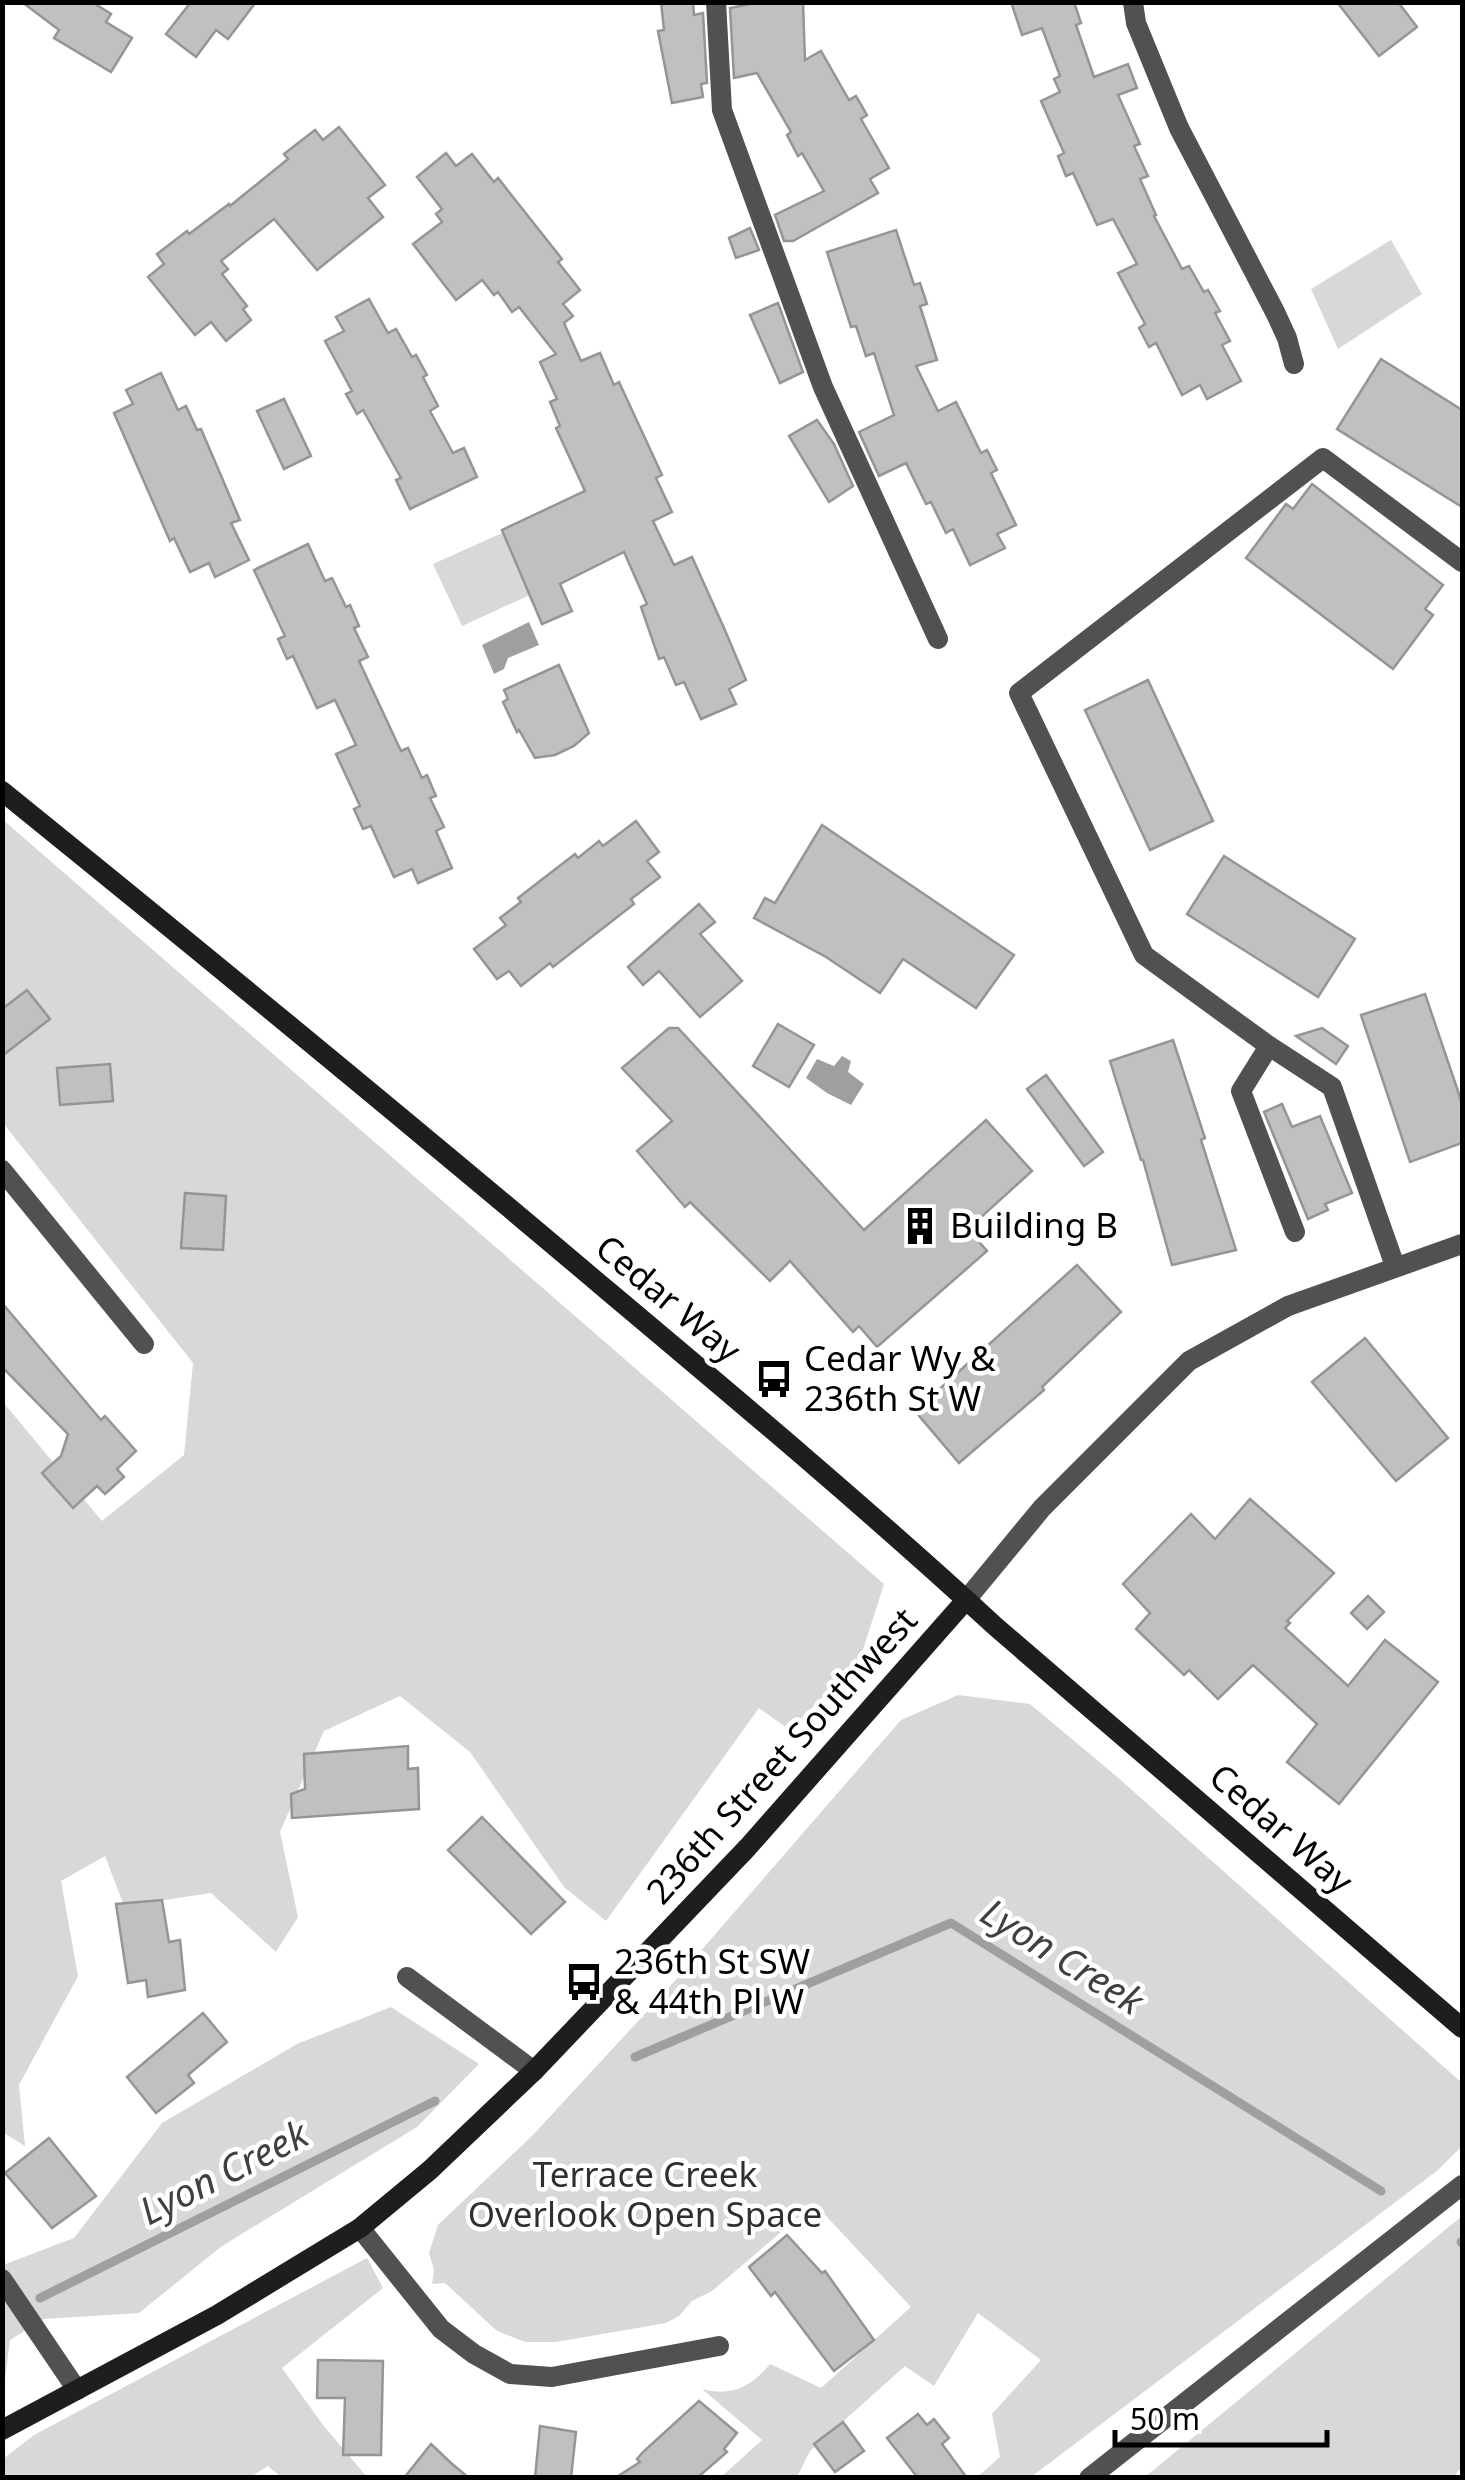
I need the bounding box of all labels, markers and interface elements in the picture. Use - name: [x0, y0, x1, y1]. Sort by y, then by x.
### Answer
- place label: Building B: [950, 1201, 1118, 1248]
- building icon: Building B: [899, 1205, 941, 1247]
- street label: Cedar Way: [586, 1223, 752, 1372]
- place label: Cedar Wy & 236th St W: [804, 1334, 996, 1421]
- bus stop icon: Cedar Wy & 236th St W: [753, 1358, 795, 1400]
- street label: 236th Street Southwest: [635, 1597, 927, 1913]
- street label: Cedar Way: [1200, 1752, 1364, 1903]
- water label: Lyon Creek: [972, 1885, 1155, 2026]
- place label: 236th St SW & 44th Pl W: [614, 1937, 811, 2024]
- bus stop icon: 236th St SW & 44th Pl W: [563, 1961, 605, 2003]
- water label: Lyon Creek: [130, 2106, 317, 2236]
- park label: Terrace Creek Overlook Open Space: [468, 2150, 822, 2237]
- scale bar: [1115, 2385, 1328, 2447]
- text: 50 m: [1130, 2398, 1200, 2439]

